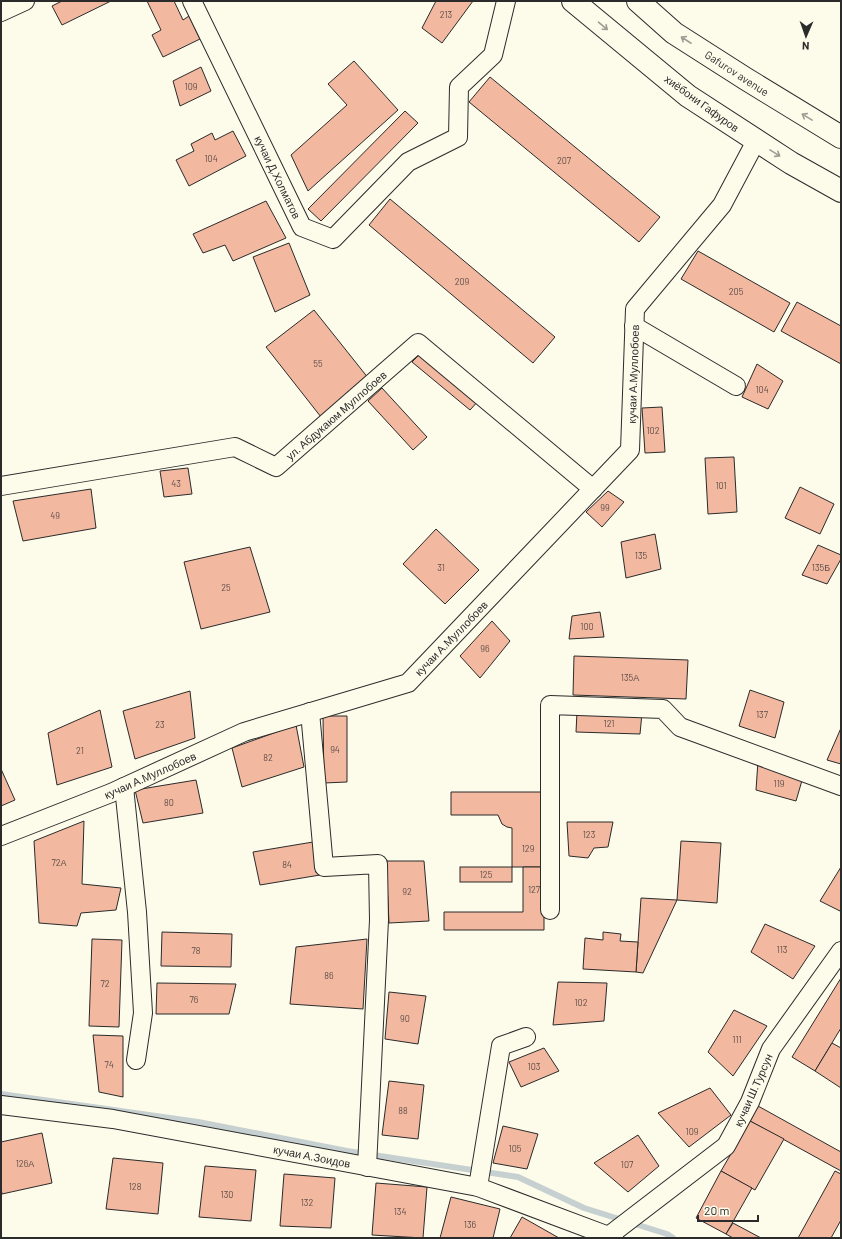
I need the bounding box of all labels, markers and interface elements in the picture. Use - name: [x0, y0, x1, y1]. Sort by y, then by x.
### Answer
- house number: 213: [440, 9, 453, 20]
- north arrow: [786, 16, 826, 56]
- one-way arrow: [597, 21, 608, 30]
- one-way arrow: [680, 36, 692, 44]
- text: N: [802, 40, 810, 53]
- street label: Gafurov avenue: [703, 48, 771, 98]
- street label: хиёбони Гафуров: [662, 72, 742, 134]
- house number: 109: [185, 81, 198, 92]
- one-way arrow: [801, 113, 813, 121]
- street label: кучаи Д,Холматов: [252, 133, 304, 221]
- one-way arrow: [769, 149, 780, 157]
- house number: 104: [204, 153, 218, 164]
- house number: 207: [557, 155, 572, 166]
- house number: 209: [455, 276, 470, 287]
- house number: 205: [729, 286, 744, 297]
- street label: кучаи А.Муллобоев: [625, 324, 641, 424]
- house number: 55: [313, 358, 323, 369]
- street label: ул. Абдукаюм Муллобоев: [283, 368, 389, 462]
- house number: 104: [755, 384, 769, 395]
- house number: 102: [646, 425, 660, 436]
- house number: 43: [171, 478, 181, 489]
- house number: 101: [715, 480, 727, 491]
- house number: 99: [600, 502, 610, 513]
- house number: 49: [50, 510, 60, 521]
- house number: 135: [635, 550, 648, 561]
- house number: 31: [437, 562, 445, 573]
- house number: 135Б: [812, 562, 830, 573]
- house number: 25: [221, 582, 231, 593]
- street label: кучаи А.Муллобоев: [412, 598, 490, 678]
- house number: 100: [580, 621, 594, 632]
- house number: 96: [480, 643, 490, 654]
- house number: 135А: [621, 672, 639, 683]
- house number: 137: [756, 709, 769, 720]
- house number: 121: [604, 718, 615, 729]
- house number: 23: [155, 719, 165, 730]
- house number: 94: [330, 744, 340, 755]
- house number: 21: [76, 745, 84, 756]
- street label: кучаи А.Муллобоев: [102, 749, 198, 801]
- house number: 82: [263, 752, 273, 763]
- house number: 119: [773, 778, 785, 789]
- house number: 80: [164, 797, 174, 808]
- house number: 123: [583, 829, 596, 840]
- house number: 129: [522, 843, 535, 854]
- house number: 72А: [51, 857, 67, 868]
- house number: 84: [282, 859, 292, 870]
- house number: 125: [480, 869, 493, 880]
- house number: 127: [528, 884, 541, 895]
- house number: 92: [402, 886, 412, 897]
- house number: 113: [777, 944, 788, 955]
- house number: 78: [192, 945, 201, 956]
- house number: 86: [324, 970, 334, 981]
- house number: 72: [100, 978, 110, 989]
- house number: 76: [190, 994, 199, 1005]
- house number: 102: [574, 997, 588, 1008]
- house number: 90: [400, 1013, 410, 1024]
- house number: 111: [732, 1034, 742, 1045]
- street label: кучаи Ш.Турсун: [731, 1052, 775, 1128]
- house number: 74: [104, 1059, 114, 1070]
- house number: 103: [528, 1061, 541, 1072]
- house number: 88: [398, 1105, 408, 1116]
- house number: 109: [686, 1126, 699, 1137]
- street label: кучаи А.Зоидов: [272, 1142, 352, 1170]
- house number: 105: [509, 1143, 522, 1154]
- house number: 126А: [16, 1158, 34, 1169]
- house number: 107: [621, 1159, 634, 1170]
- house number: 128: [129, 1181, 142, 1192]
- house number: 130: [221, 1189, 233, 1200]
- house number: 132: [301, 1197, 313, 1208]
- scale bar: [698, 1197, 758, 1223]
- text: 20 m: [704, 1203, 730, 1217]
- house number: 134: [394, 1206, 406, 1217]
- house number: 136: [464, 1219, 477, 1230]

